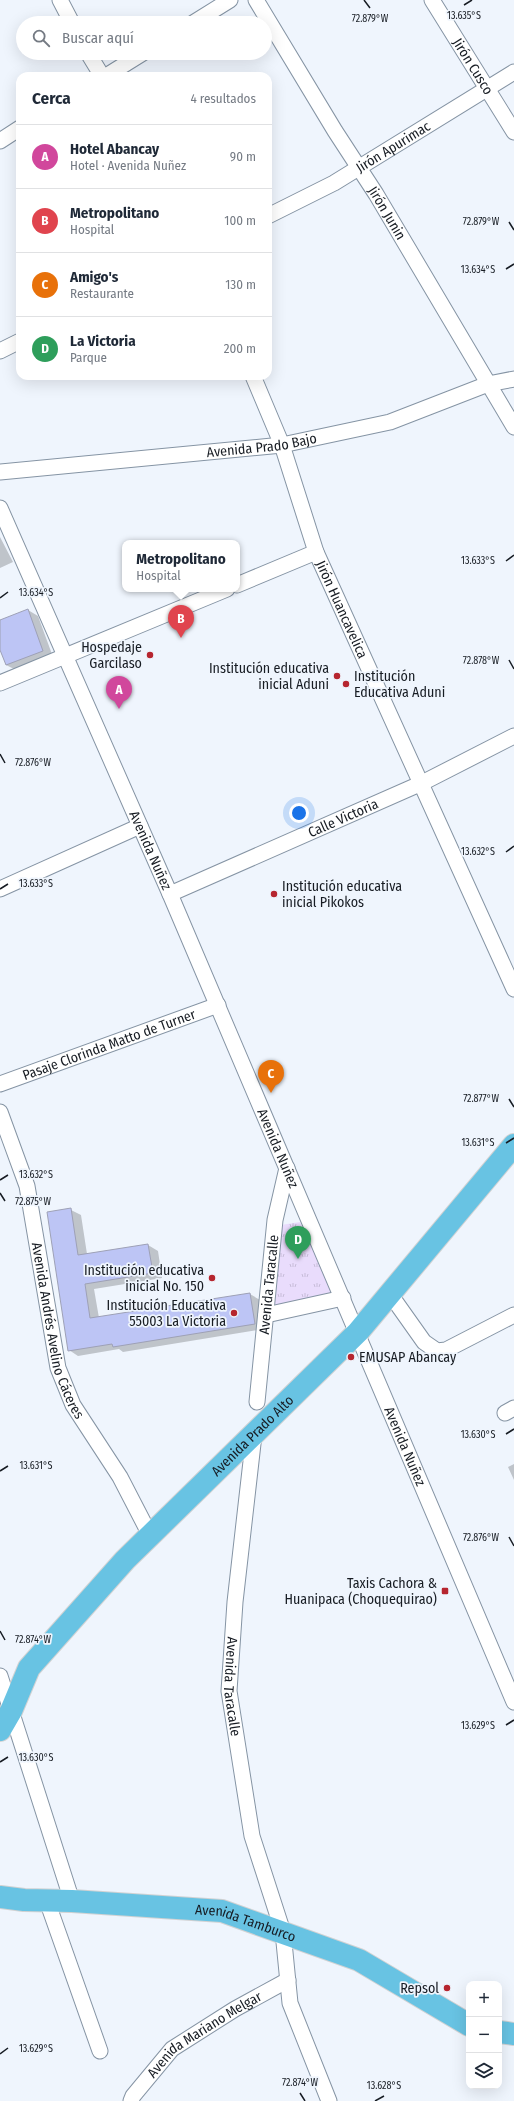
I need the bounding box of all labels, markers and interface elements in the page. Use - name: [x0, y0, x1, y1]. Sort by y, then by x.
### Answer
- text: 13.635°S: [447, 10, 481, 22]
- text: 72.879°W: [352, 13, 389, 25]
- search box: [16, 16, 272, 60]
- icon: search: [30, 27, 52, 49]
- text: Buscar aquí: [62, 29, 134, 47]
- street label: Jirón Cusco: [449, 35, 497, 98]
- text: Cerca: [32, 88, 71, 109]
- text: 4 resultados: [190, 91, 256, 106]
- street label: Jirón Apurimac: [353, 118, 433, 176]
- text: Hotel Abancay: [70, 140, 159, 158]
- text: A: [41, 149, 49, 164]
- text: 90 m: [230, 149, 256, 164]
- text: Hotel · Avenida Nuñez: [70, 158, 186, 173]
- street label: Jirón Junin: [364, 183, 409, 243]
- text: Metropolitano: [70, 204, 159, 222]
- text: B: [41, 213, 49, 228]
- text: 100 m: [224, 213, 256, 228]
- text: 72.879°W: [463, 216, 500, 228]
- text: Hospital: [70, 222, 114, 237]
- text: 13.634°S: [461, 264, 495, 276]
- text: Amigo's: [70, 268, 118, 286]
- text: C: [42, 277, 48, 292]
- text: 130 m: [225, 277, 256, 292]
- text: Restaurante: [70, 286, 134, 301]
- text: La Victoria: [70, 332, 136, 350]
- text: D: [41, 341, 49, 356]
- text: 200 m: [224, 341, 256, 356]
- text: Parque: [70, 350, 107, 365]
- street label: Avenida Prado Bajo: [206, 430, 318, 461]
- popup: [122, 540, 240, 592]
- text: Metropolitano: [136, 550, 226, 568]
- text: 13.633°S: [461, 555, 495, 567]
- street label: Jirón Huancavelica: [312, 558, 371, 661]
- text: Hospital: [136, 568, 181, 583]
- text: 13.634°S: [19, 587, 53, 599]
- pin: B: [168, 605, 194, 638]
- place label: Hospedaje Garcilaso: [81, 639, 142, 672]
- marker: Hospedaje Garcilaso: [145, 650, 155, 660]
- text: 72.878°W: [463, 655, 500, 667]
- place label: Institución educativa inicial Aduni: [209, 660, 329, 693]
- place label: Institución Educativa Aduni: [354, 668, 445, 701]
- marker: Institución educativa inicial Aduni: [332, 671, 342, 681]
- pin: A: [106, 676, 132, 709]
- marker: Institución Educativa Aduni: [341, 679, 351, 689]
- text: 72.876°W: [15, 757, 52, 769]
- street label: Calle Victoria: [305, 795, 381, 841]
- your location: [289, 803, 309, 823]
- street label: Avenida Nuñez: [125, 808, 175, 893]
- text: 13.632°S: [461, 846, 495, 858]
- text: 13.633°S: [19, 878, 53, 890]
- place label: Institución educativa inicial Pikokos: [282, 878, 402, 911]
- marker: Institución educativa inicial Pikokos: [269, 889, 279, 899]
- street label: Pasaje Clorinda Matto de Turner: [20, 1006, 198, 1084]
- pin: C: [258, 1060, 284, 1093]
- text: 72.877°W: [463, 1093, 499, 1105]
- street label: Avenida Nuñez: [253, 1106, 302, 1191]
- text: 13.631°S: [461, 1137, 495, 1149]
- text: 13.632°S: [19, 1169, 53, 1181]
- text: 72.875°W: [15, 1196, 51, 1208]
- pin: D: [285, 1226, 311, 1259]
- street label: Avenida Taracalle: [256, 1234, 282, 1335]
- street label: Avenida Andrés Avelino Cáceres: [28, 1241, 88, 1422]
- place label: Institución educativa inicial No. 150: [84, 1262, 204, 1295]
- marker: Institución educativa inicial No. 150: [207, 1273, 217, 1283]
- place label: Institución Educativa 55003 La Victoria: [107, 1297, 226, 1330]
- marker: Institución Educativa 55003 La Victoria: [229, 1308, 239, 1318]
- place label: EMUSAP Abancay: [359, 1349, 457, 1366]
- marker: EMUSAP Abancay: [346, 1352, 356, 1362]
- street label: Avenida Prado Alto: [208, 1392, 297, 1480]
- street label: Avenida Nuñez: [380, 1404, 429, 1489]
- text: 13.630°S: [461, 1429, 495, 1441]
- text: 13.631°S: [19, 1460, 53, 1472]
- text: 72.876°W: [463, 1532, 500, 1544]
- place label: Taxis Cachora & Huanipaca (Choquequirao): [284, 1575, 437, 1608]
- marker: Taxis Cachora & Huanipaca (Choquequirao): [440, 1586, 450, 1596]
- text: 72.874°W: [15, 1634, 52, 1646]
- street label: Avenida Taracalle: [220, 1636, 244, 1738]
- text: 13.629°S: [461, 1720, 495, 1732]
- text: 13.630°S: [19, 1752, 53, 1764]
- street label: Avenida Tamburco: [194, 1901, 298, 1946]
- place label: Repsol: [400, 1980, 439, 1997]
- map controls: [466, 1981, 502, 2089]
- button: +: [466, 1981, 502, 2017]
- marker: Repsol: [442, 1983, 452, 1993]
- street label: Avenida Mariano Melgar: [144, 1988, 265, 2081]
- button: −: [466, 2017, 502, 2053]
- text: 13.629°S: [19, 2043, 53, 2055]
- button: layers: [466, 2053, 502, 2089]
- text: 72.874°W: [282, 2077, 319, 2089]
- text: 13.628°S: [367, 2080, 401, 2092]

